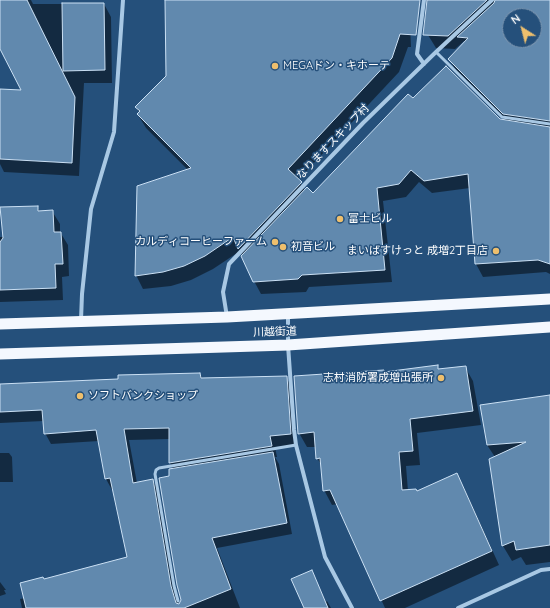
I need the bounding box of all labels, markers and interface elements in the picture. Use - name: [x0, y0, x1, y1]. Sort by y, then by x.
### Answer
- north arrow: [502, 8, 542, 48]
- text: N: [508, 11, 523, 27]
- place label: MEGAドン・キホーテ: [283, 59, 390, 73]
- marker: MEGAドン・キホーテ: [270, 61, 280, 71]
- street label: なりますスキップ村: [294, 102, 372, 182]
- place label: 富士ビル: [348, 212, 392, 226]
- marker: 富士ビル: [335, 214, 345, 224]
- place label: カルディコーヒーファーム: [135, 235, 267, 249]
- marker: カルディコーヒーファーム: [270, 237, 280, 247]
- place label: 初音ビル: [291, 240, 335, 254]
- marker: 初音ビル: [278, 242, 288, 252]
- place label: まいばすけっと 成増2丁目店: [347, 244, 488, 258]
- marker: まいばすけっと 成増2丁目店: [491, 246, 501, 256]
- street label: 川越街道: [253, 325, 297, 339]
- place label: 志村消防署成増出張所: [323, 371, 433, 385]
- marker: 志村消防署成増出張所: [436, 373, 446, 383]
- place label: ソフトバンクショップ: [88, 389, 198, 403]
- marker: ソフトバンクショップ: [75, 391, 85, 401]

